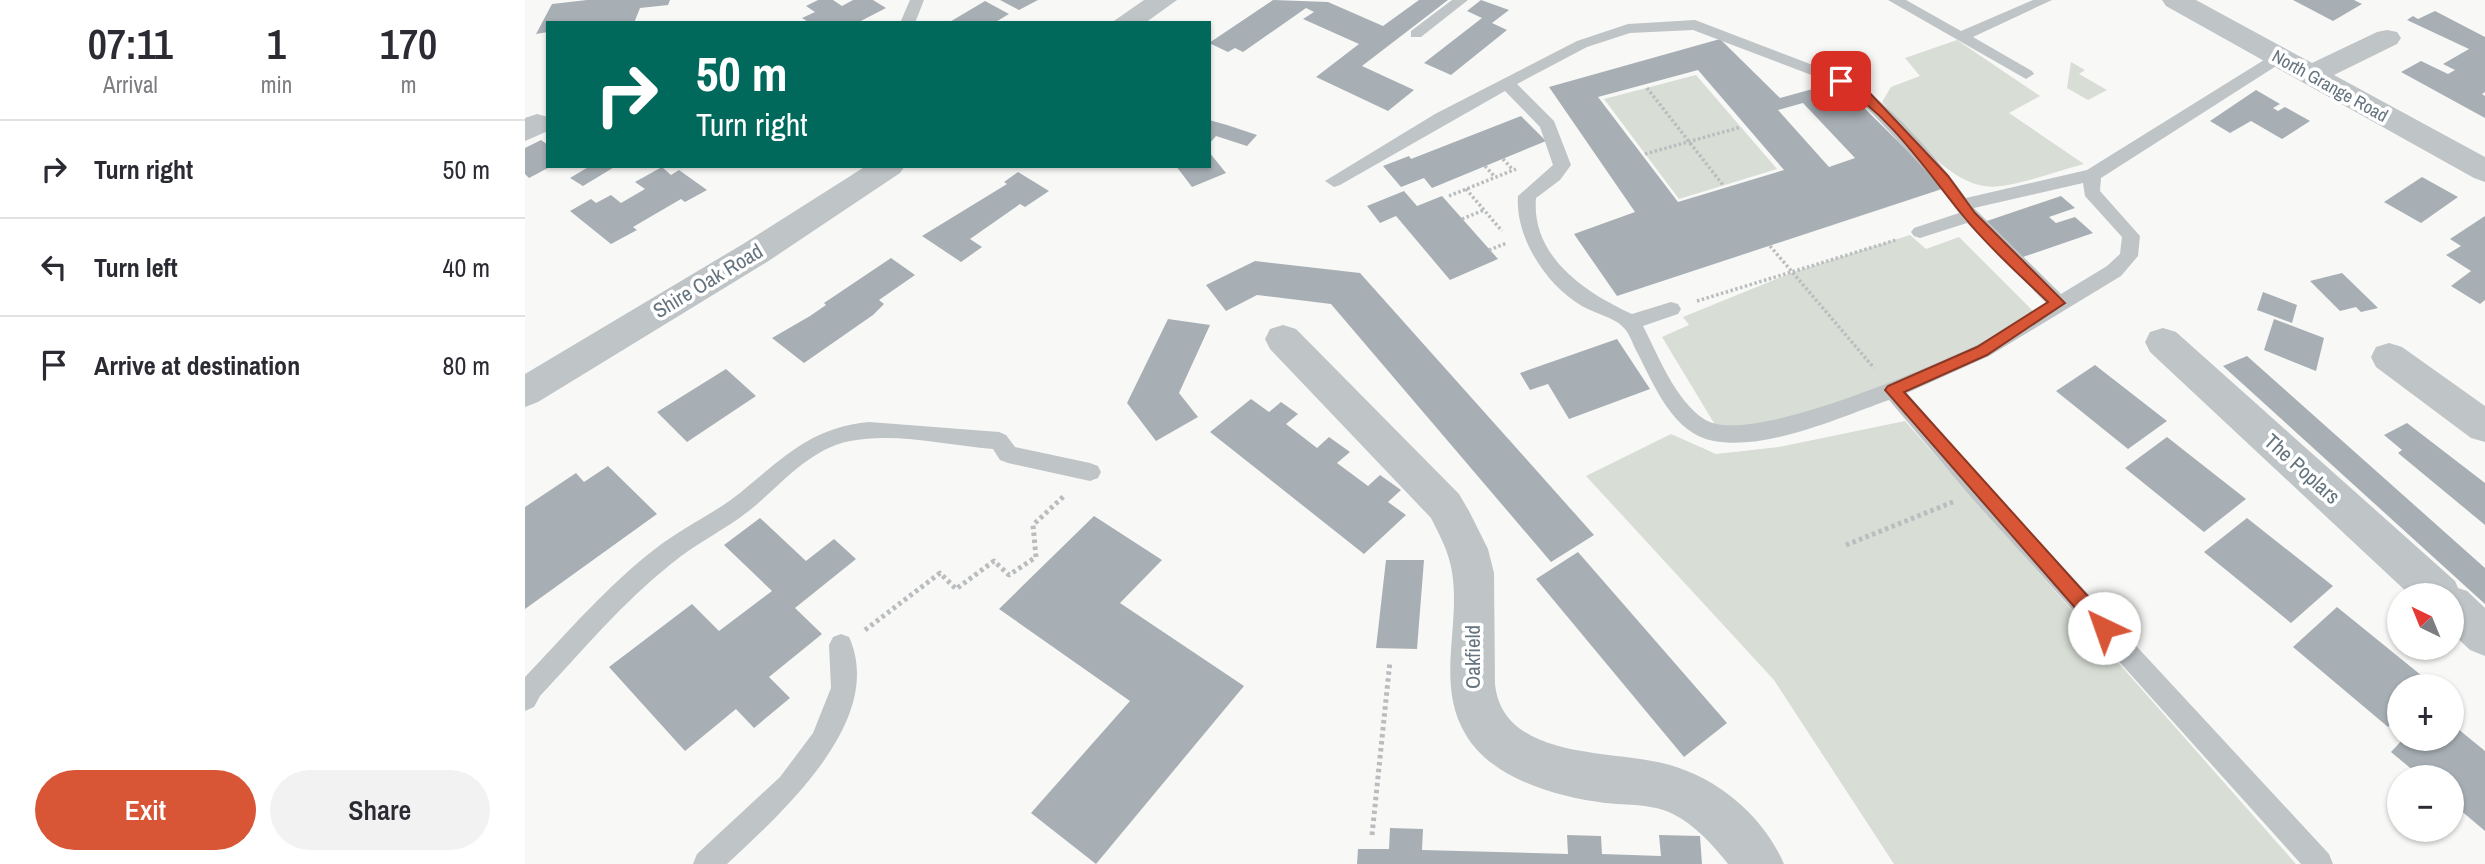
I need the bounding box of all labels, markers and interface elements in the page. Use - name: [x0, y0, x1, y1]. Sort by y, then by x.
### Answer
- text: 07:11: [88, 16, 173, 72]
- text: 1: [267, 16, 286, 72]
- text: 170: [380, 16, 437, 72]
- text: 50 m: [696, 40, 788, 106]
- street label: North Grange Road: [2268, 43, 2393, 128]
- icon: right: [581, 49, 672, 140]
- pin: [1811, 51, 1871, 111]
- icon: arrive: [1822, 62, 1860, 100]
- text: Arrival: [103, 69, 158, 100]
- text: min: [261, 69, 292, 100]
- text: m: [401, 69, 416, 100]
- text: Turn right: [696, 103, 808, 146]
- icon: right: [35, 150, 73, 188]
- text: Turn right: [94, 152, 193, 187]
- text: 50 m: [443, 152, 490, 187]
- street label: Shire Oak Road: [647, 236, 768, 325]
- icon: left: [35, 248, 73, 286]
- text: Turn left: [94, 250, 178, 285]
- text: 40 m: [443, 250, 490, 285]
- icon: arrive: [35, 346, 73, 384]
- text: Arrive at destination: [94, 348, 300, 383]
- text: 80 m: [443, 348, 490, 383]
- street label: The Poplars: [2258, 427, 2347, 510]
- north arrow: [2387, 583, 2464, 660]
- map controls: [2387, 583, 2464, 842]
- position arrow: [2067, 591, 2141, 665]
- street label: Oakfield: [1458, 625, 1487, 689]
- button: +: [2387, 674, 2464, 751]
- button: −: [2387, 765, 2464, 842]
- button: Exit: [35, 770, 256, 850]
- button: Share: [270, 770, 490, 850]

